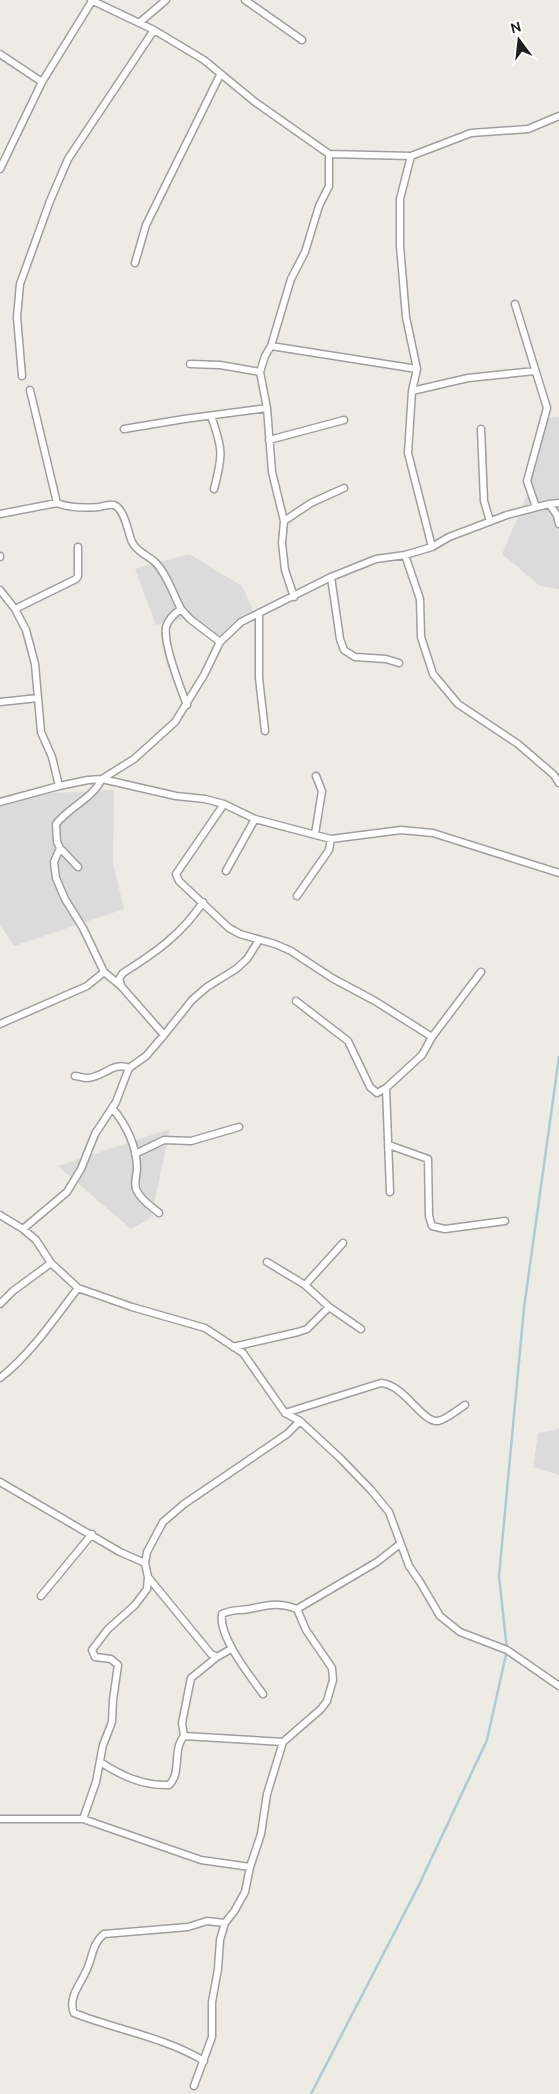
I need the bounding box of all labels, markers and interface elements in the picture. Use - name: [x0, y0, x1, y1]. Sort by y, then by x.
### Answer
- north arrow: [494, 15, 544, 65]
- text: N: [509, 18, 523, 37]

